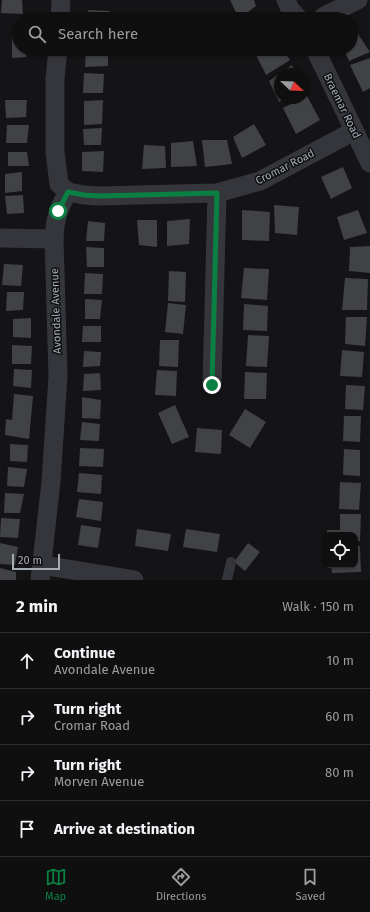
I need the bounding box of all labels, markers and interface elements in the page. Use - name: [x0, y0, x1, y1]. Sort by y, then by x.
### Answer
- search box: [12, 12, 358, 56]
- icon: search: [26, 23, 48, 45]
- text: Search here: [58, 25, 138, 43]
- north arrow: [274, 68, 310, 104]
- street label: Braemar Road: [321, 71, 363, 141]
- street label: Cromar Road: [253, 147, 317, 187]
- route start: [49, 202, 67, 220]
- street label: Avondale Avenue: [48, 268, 64, 354]
- route end: [203, 376, 221, 394]
- map controls: [322, 532, 358, 568]
- button: locate: [322, 532, 358, 568]
- scale bar: [12, 552, 60, 571]
- text: 20 m: [18, 554, 42, 567]
- text: 2 min: [16, 596, 58, 617]
- text: Walk · 150 m: [282, 599, 354, 614]
- text: Continue: [54, 644, 115, 662]
- icon: ahead: [16, 650, 38, 672]
- text: 10 m: [327, 653, 354, 668]
- text: Avondale Avenue: [54, 662, 155, 677]
- text: Turn right: [54, 700, 121, 718]
- icon: right: [16, 706, 38, 728]
- text: 60 m: [325, 709, 354, 724]
- text: Cromar Road: [54, 718, 130, 733]
- text: Turn right: [54, 756, 121, 774]
- icon: right: [16, 762, 38, 784]
- text: 80 m: [325, 765, 354, 780]
- text: Morven Avenue: [54, 774, 144, 789]
- icon: arrive: [16, 818, 38, 840]
- text: Arrive at destination: [54, 820, 195, 838]
- tab: Map: [45, 866, 67, 903]
- tab: Directions: [156, 866, 206, 903]
- tab: Saved: [296, 866, 325, 903]

